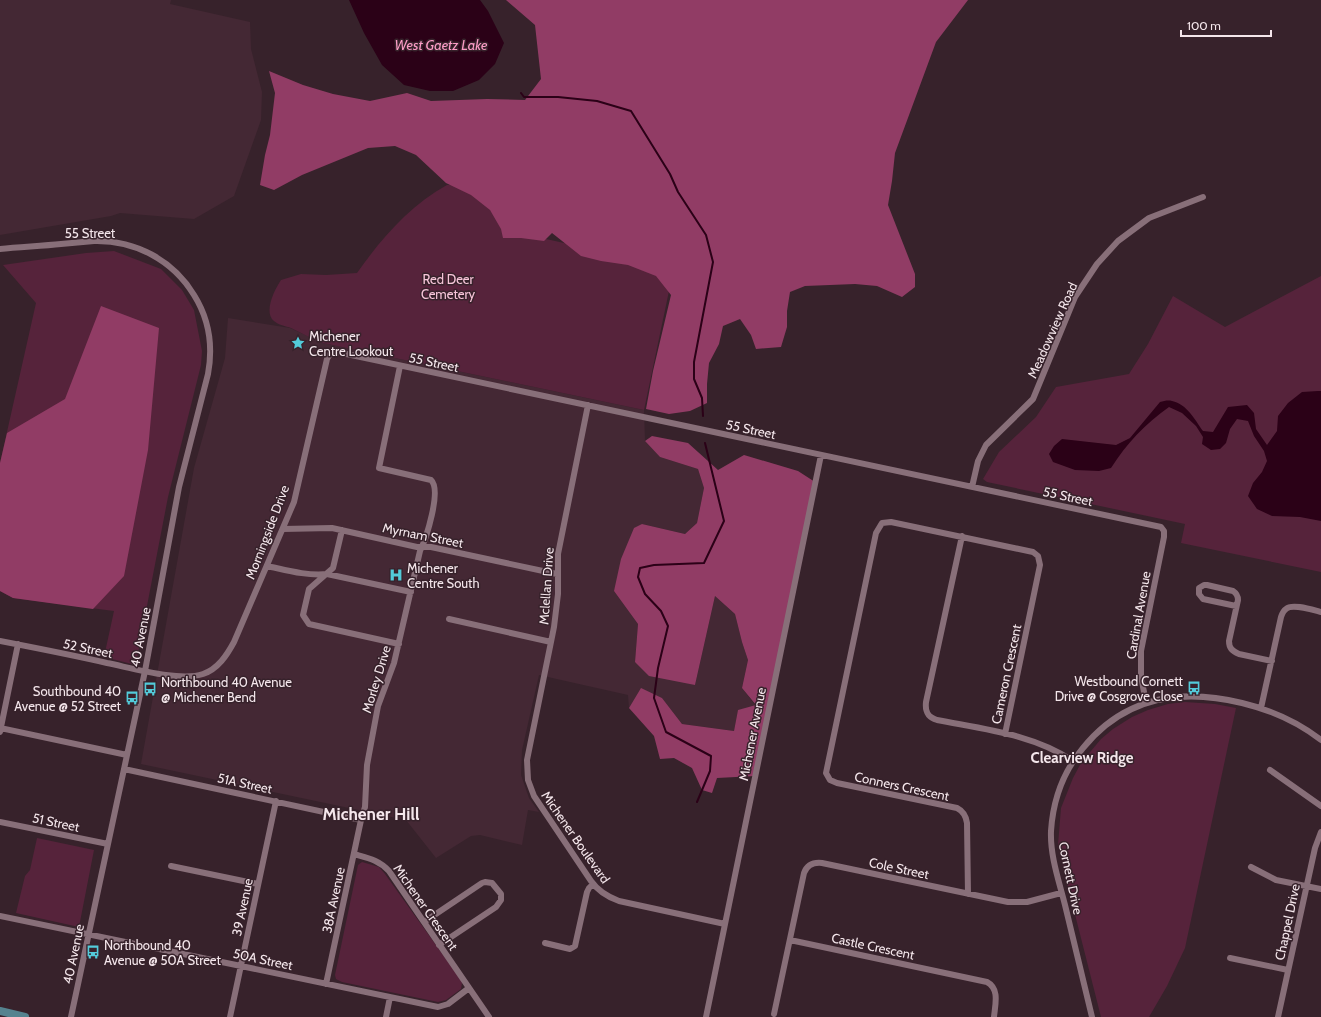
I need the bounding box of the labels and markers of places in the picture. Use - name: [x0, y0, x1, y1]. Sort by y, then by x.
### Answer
- place label: Michener Centre Lookout: [309, 328, 394, 359]
- place icon: Michener Centre Lookout: [290, 335, 306, 351]
- place label: Michener Centre South: [407, 560, 480, 591]
- hospital icon: Michener Centre South: [388, 567, 404, 583]
- place label: Westbound Cornett Drive @ Cosgrove Close: [1055, 673, 1184, 704]
- place label: Northbound 40 Avenue @ Michener Bend: [161, 674, 292, 705]
- bus stop icon: Westbound Cornett Drive @ Cosgrove Close: [1186, 680, 1202, 696]
- bus stop icon: Northbound 40 Avenue @ Michener Bend: [142, 681, 158, 697]
- place label: Southbound 40 Avenue @ 52 Street: [14, 683, 122, 714]
- bus stop icon: Southbound 40 Avenue @ 52 Street: [124, 690, 140, 706]
- place label: Northbound 40 Avenue @ 50A Street: [104, 937, 221, 968]
- bus stop icon: Northbound 40 Avenue @ 50A Street: [85, 944, 101, 960]

